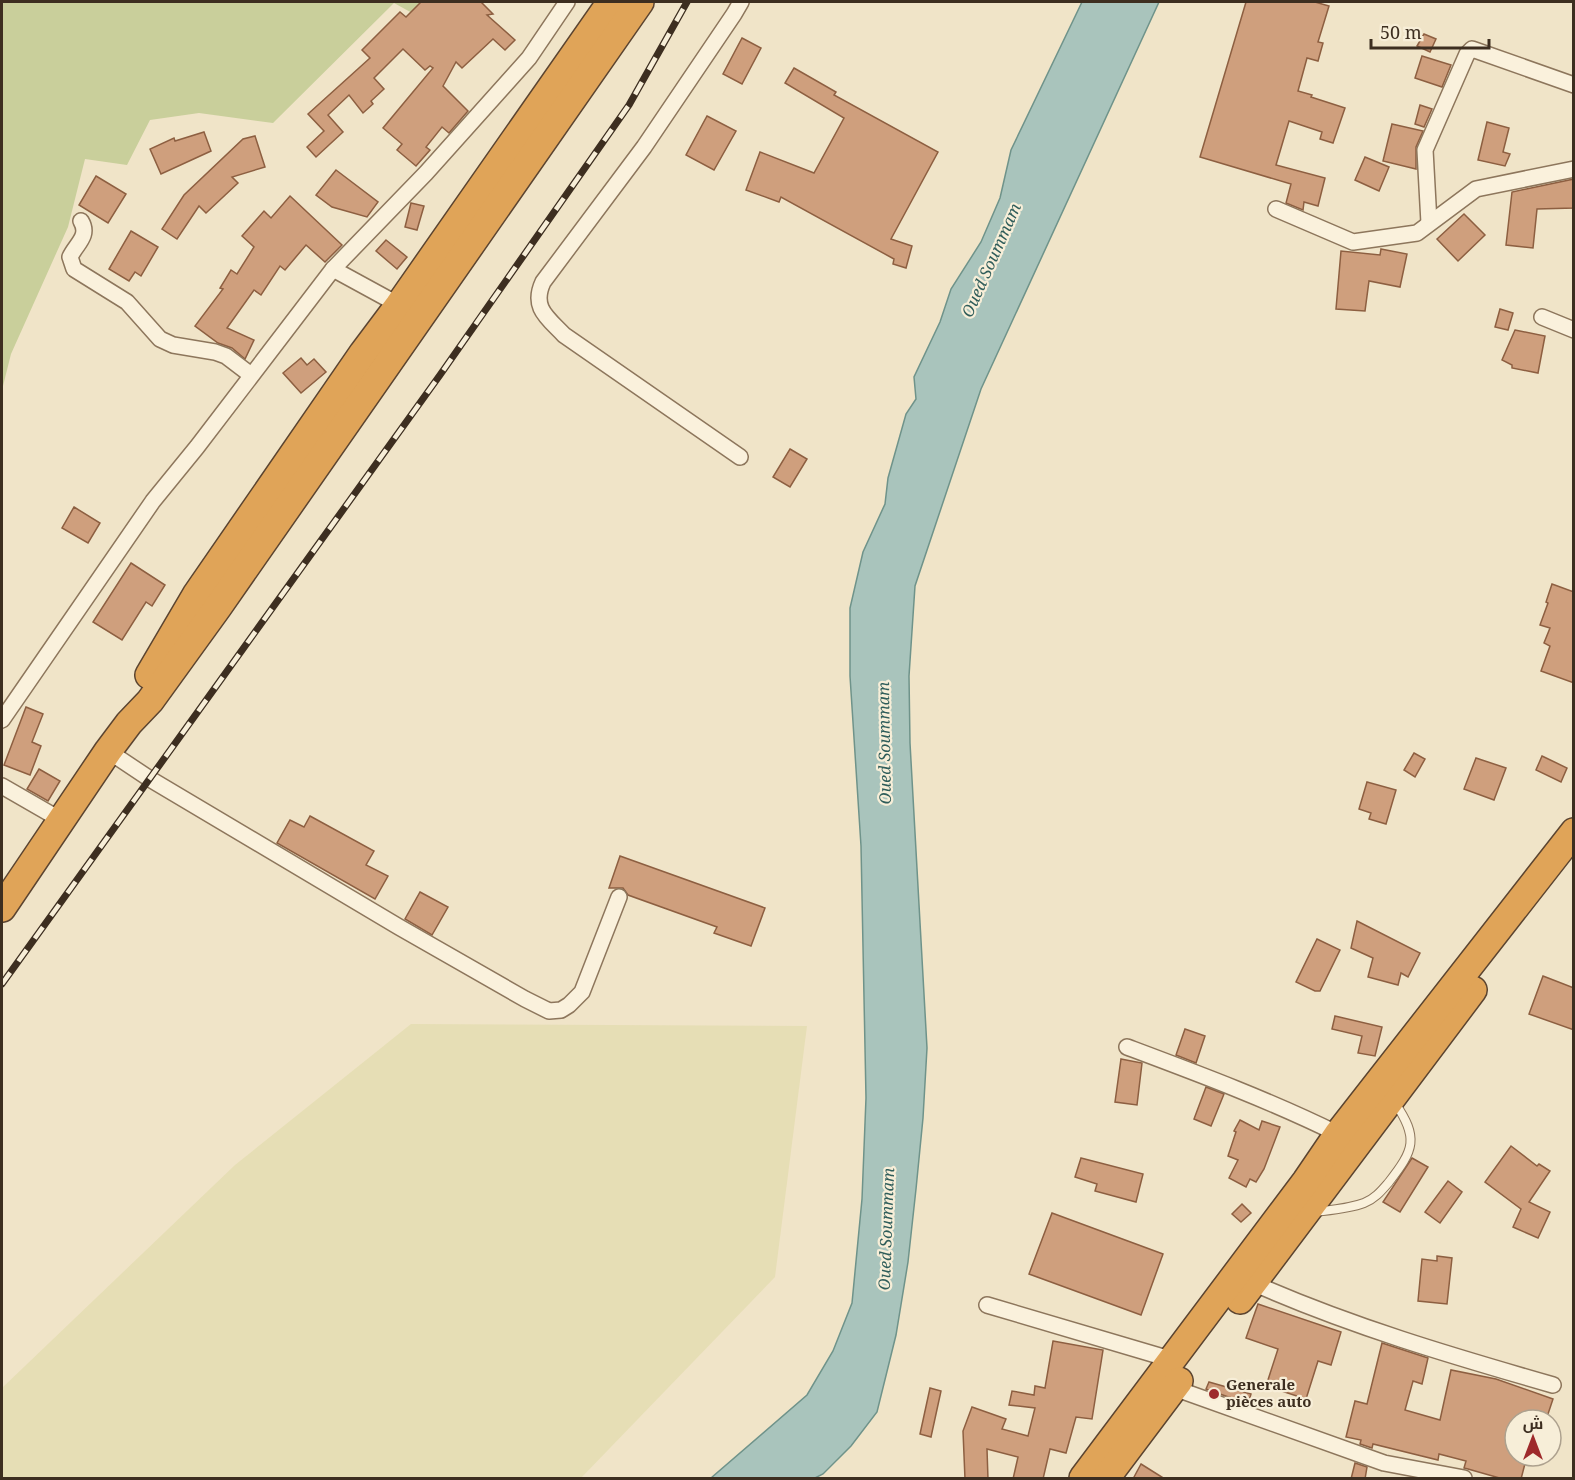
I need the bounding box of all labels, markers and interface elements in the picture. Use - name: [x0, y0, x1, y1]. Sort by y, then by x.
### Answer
- scale bar: [1371, 12, 1490, 50]
- text: 50 m: [1380, 20, 1422, 44]
- water label: Oued Soummam: [956, 199, 1026, 320]
- water label: Oued Soummam: [872, 681, 896, 804]
- water label: Oued Soummam: [873, 1167, 899, 1291]
- place label: Generale pièces auto: [1226, 1374, 1311, 1411]
- marker: Generale pièces auto: [1207, 1387, 1221, 1401]
- north arrow: [1503, 1408, 1563, 1468]
- text: ش: [1523, 1412, 1543, 1434]

